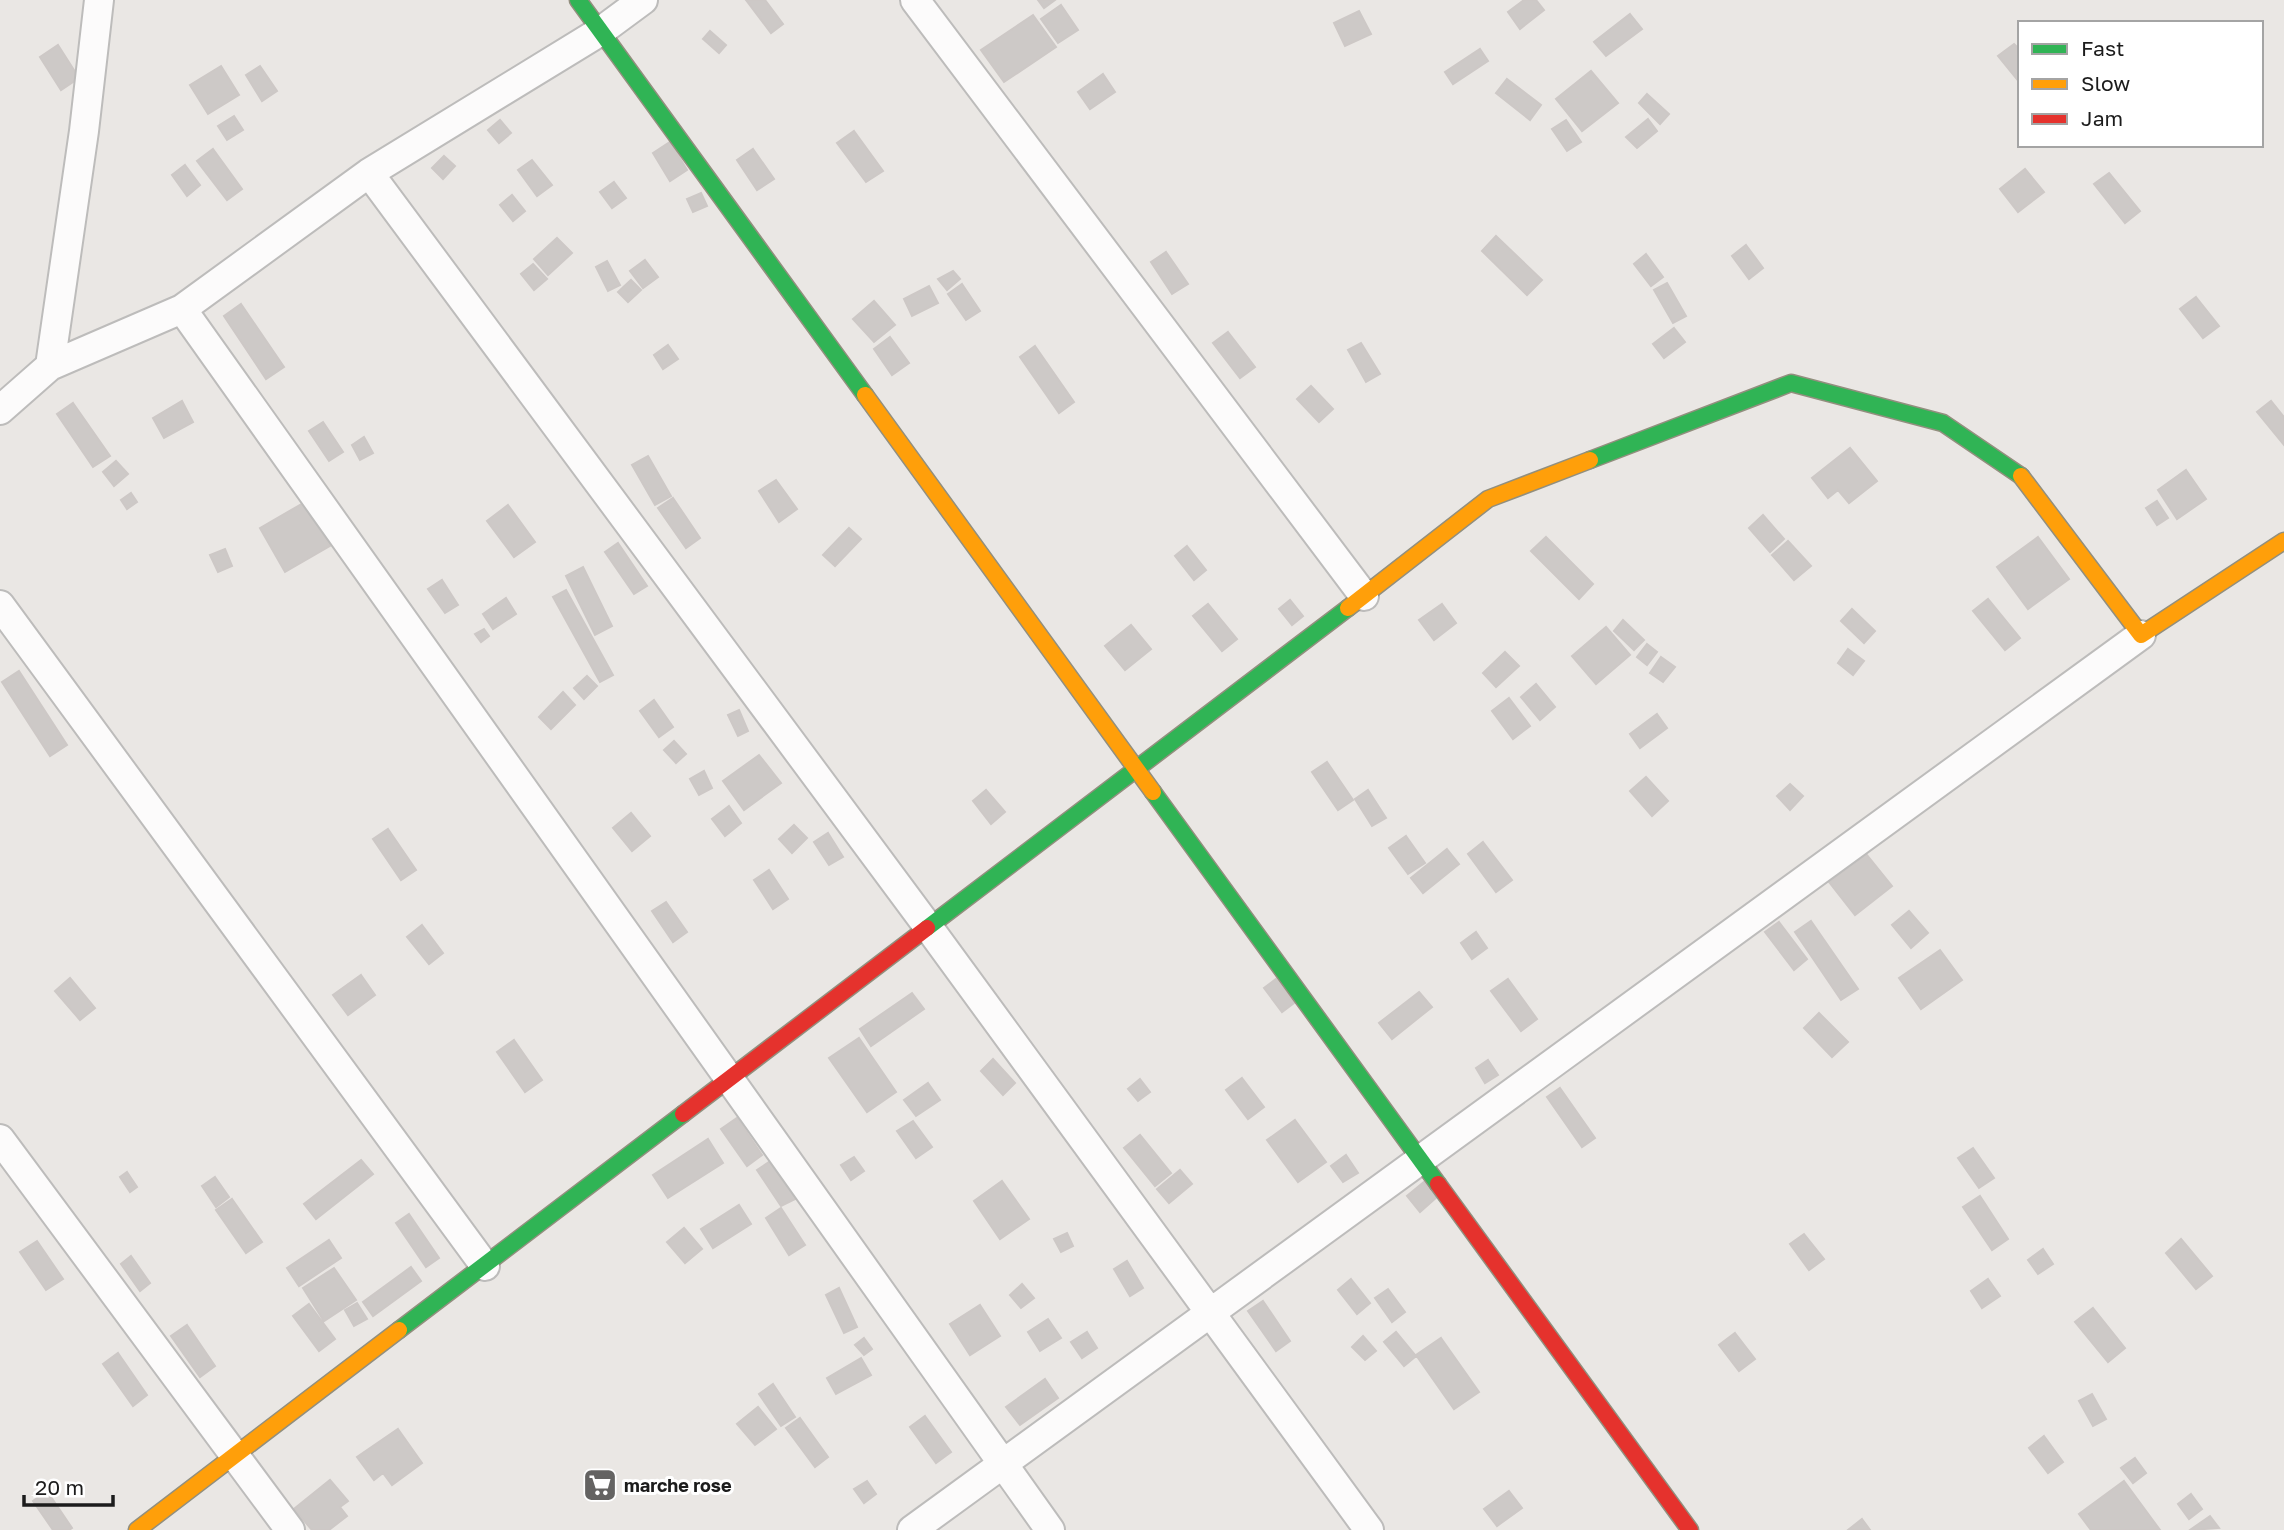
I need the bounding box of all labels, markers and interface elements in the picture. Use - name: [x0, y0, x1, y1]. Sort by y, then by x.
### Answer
- legend: [2018, 21, 2263, 147]
- text: Fast: [2081, 35, 2124, 61]
- text: Slow: [2081, 70, 2130, 96]
- text: Jam: [2081, 105, 2123, 131]
- scale bar: [24, 1464, 114, 1508]
- supermarket icon: marche rose: [581, 1466, 619, 1504]
- text: 20 m: [35, 1474, 84, 1500]
- place label: marche rose: [624, 1474, 732, 1496]

